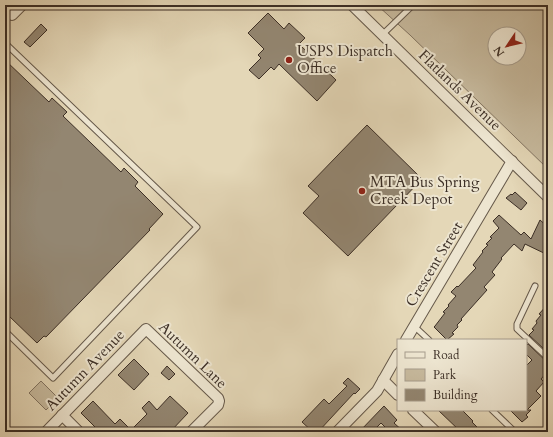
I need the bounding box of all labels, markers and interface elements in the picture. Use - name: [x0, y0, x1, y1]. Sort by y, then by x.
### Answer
- north arrow: [487, 26, 527, 66]
- place label: USPS Dispatch Office: [297, 41, 394, 78]
- text: N: [490, 43, 508, 60]
- street label: Flatlands Avenue: [414, 45, 506, 135]
- marker: USPS Dispatch Office: [284, 55, 294, 65]
- place label: MTA Bus Spring Creek Depot: [370, 172, 480, 209]
- marker: MTA Bus Spring Creek Depot: [357, 186, 367, 196]
- street label: Crescent Street: [401, 218, 467, 310]
- street label: Autumn Lane: [154, 317, 232, 393]
- street label: Autumn Avenue: [41, 325, 129, 415]
- legend: [397, 339, 527, 411]
- text: Road: [433, 347, 460, 363]
- text: Park: [433, 367, 457, 383]
- text: Building: [433, 387, 478, 403]

